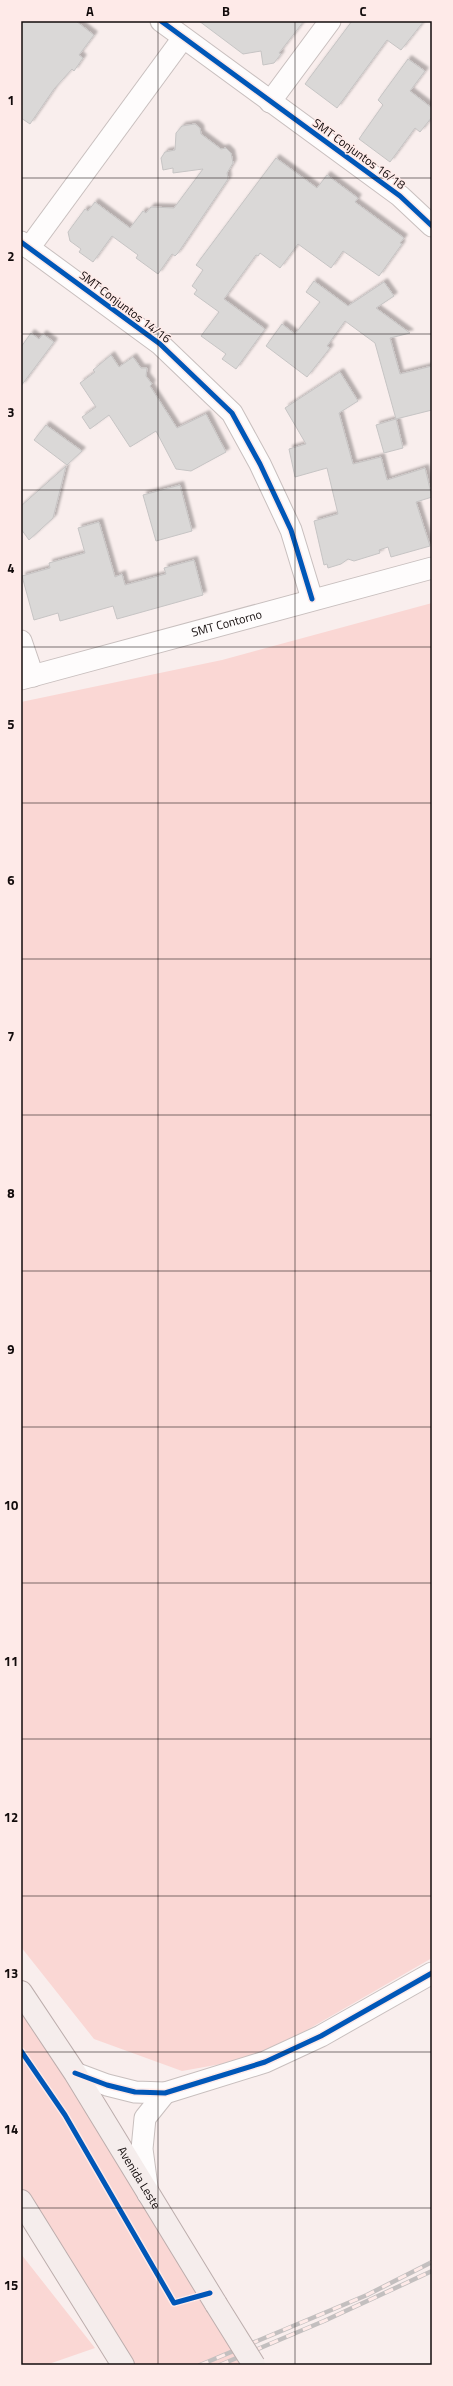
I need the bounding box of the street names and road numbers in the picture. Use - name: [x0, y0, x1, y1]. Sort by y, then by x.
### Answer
- street label: SMT Conjuntos 16/18: [309, 113, 410, 194]
- street label: SMT Conjuntos 14/16: [75, 266, 175, 348]
- street label: SMT Contorno: [189, 604, 264, 642]
- street label: Avenida Leste: [113, 2142, 166, 2212]

